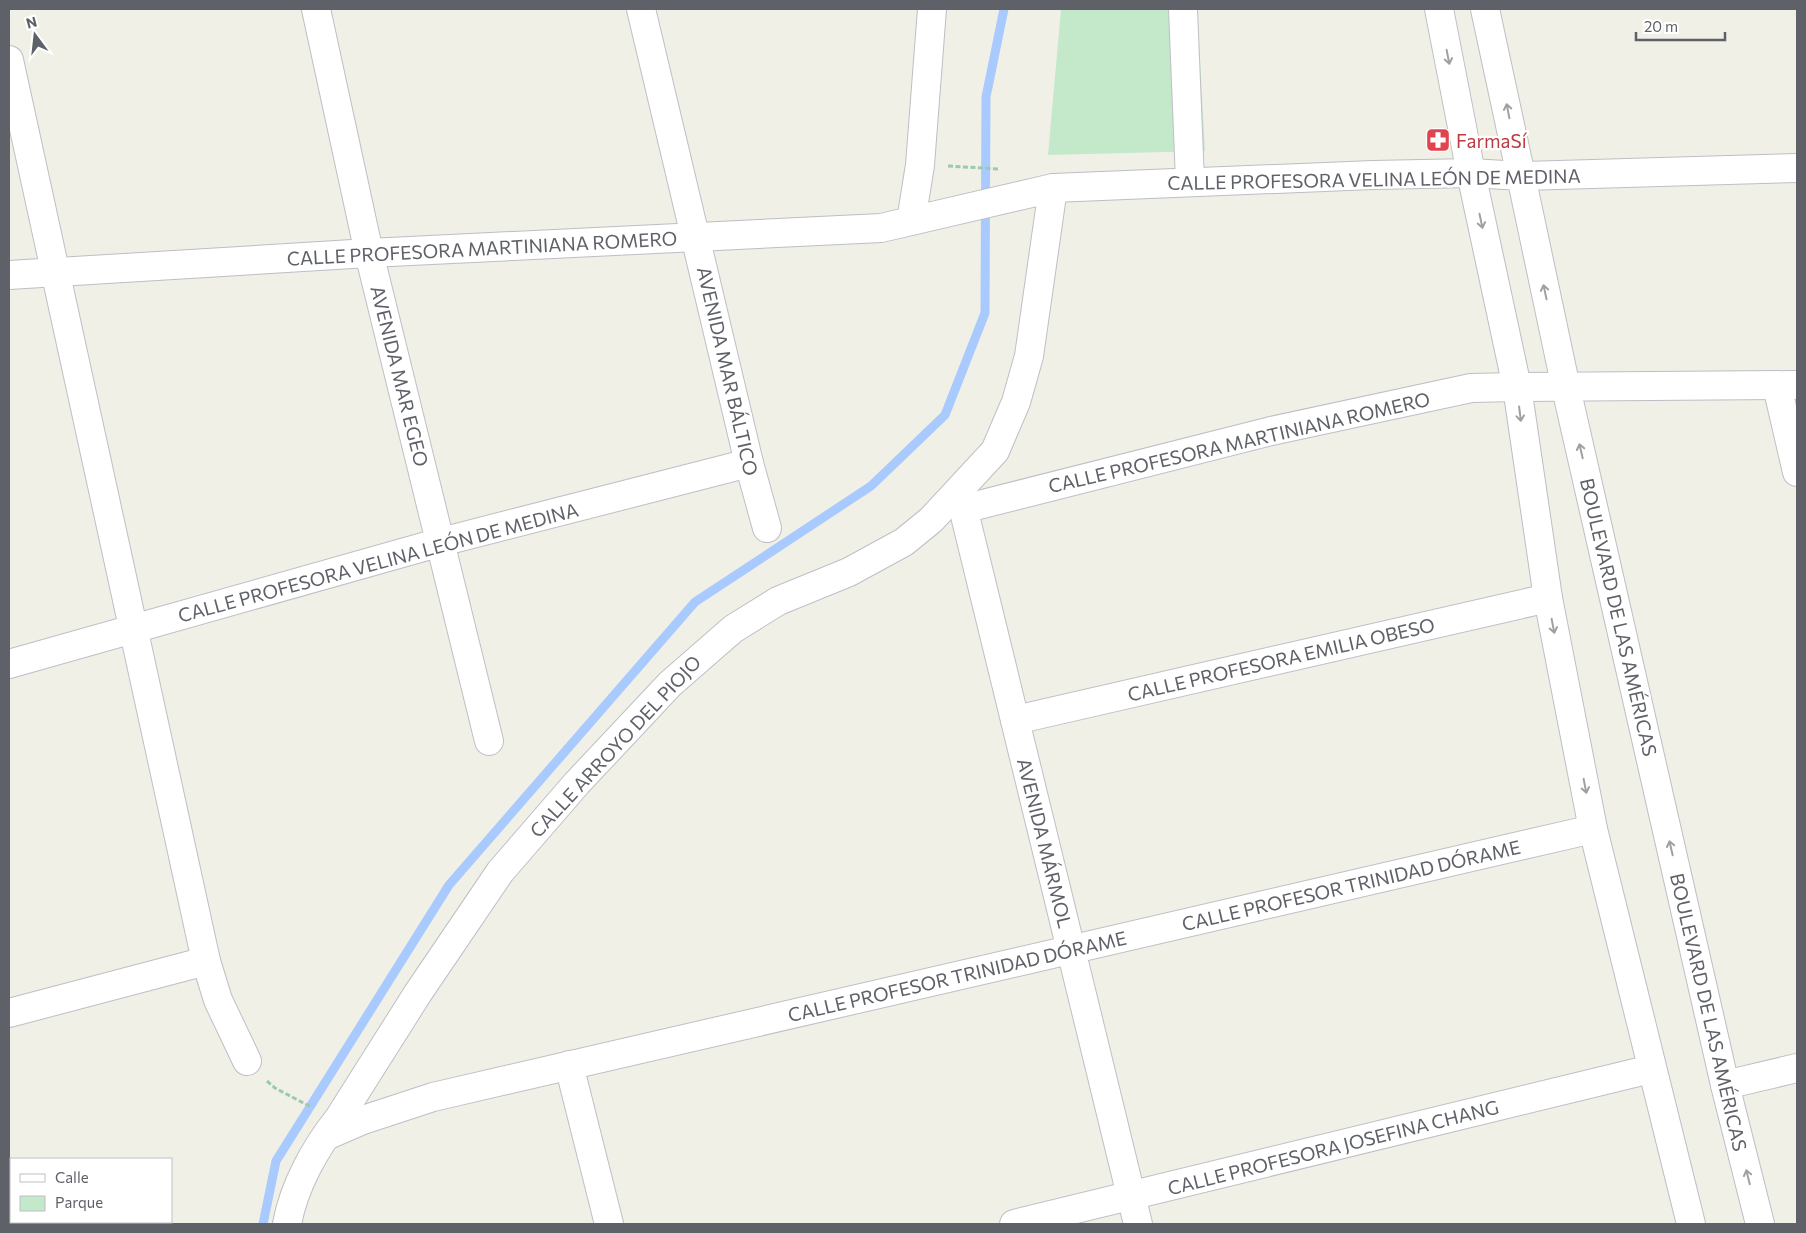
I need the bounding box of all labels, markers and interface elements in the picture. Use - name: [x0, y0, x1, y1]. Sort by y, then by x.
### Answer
- north arrow: [10, 10, 60, 60]
- scale bar: [1636, 10, 1725, 42]
- text: N: [24, 12, 39, 32]
- text: 20 m: [1644, 17, 1678, 35]
- one-way arrow: [1444, 48, 1454, 64]
- one-way arrow: [1502, 104, 1512, 120]
- pharmacy icon: FarmaSí: [1425, 127, 1451, 153]
- place label: FarmaSí: [1456, 129, 1528, 152]
- street label: CALLE PROFESORA VELINA LEÓN DE MEDINA: [1167, 163, 1581, 194]
- one-way arrow: [1477, 212, 1486, 228]
- street label: CALLE PROFESORA MARTINIANA ROMERO: [286, 226, 678, 270]
- street label: AVENIDA MAR BÁLTICO: [693, 264, 763, 478]
- street label: AVENIDA MAR EGEO: [366, 283, 434, 469]
- one-way arrow: [1540, 285, 1550, 301]
- street label: CALLE PROFESORA MARTINIANA ROMERO: [1046, 387, 1432, 497]
- one-way arrow: [1515, 406, 1525, 422]
- one-way arrow: [1576, 444, 1585, 460]
- street label: BOULEVARD DE LAS AMÉRICAS: [1576, 476, 1662, 758]
- street label: CALLE PROFESORA VELINA LEÓN DE MEDINA: [175, 496, 581, 627]
- street label: CALLE PROFESORA EMILIA OBESO: [1125, 612, 1437, 706]
- one-way arrow: [1549, 618, 1558, 634]
- street label: CALLE ARROYO DEL PIOJO: [525, 650, 705, 842]
- street label: AVENIDA MÁRMOL: [1013, 756, 1077, 930]
- one-way arrow: [1580, 777, 1590, 793]
- street label: CALLE PROFESOR TRINIDAD DÓRAME: [1179, 834, 1523, 935]
- one-way arrow: [1666, 841, 1675, 857]
- street label: BOULEVARD DE LAS AMÉRICAS: [1666, 871, 1752, 1153]
- street label: CALLE PROFESOR TRINIDAD DÓRAME: [785, 925, 1129, 1026]
- street label: CALLE PROFESORA JOSEFINA CHANG: [1165, 1095, 1501, 1199]
- legend: [10, 1158, 172, 1223]
- text: Calle: [55, 1168, 89, 1186]
- one-way arrow: [1743, 1169, 1752, 1185]
- text: Parque: [55, 1193, 103, 1211]

